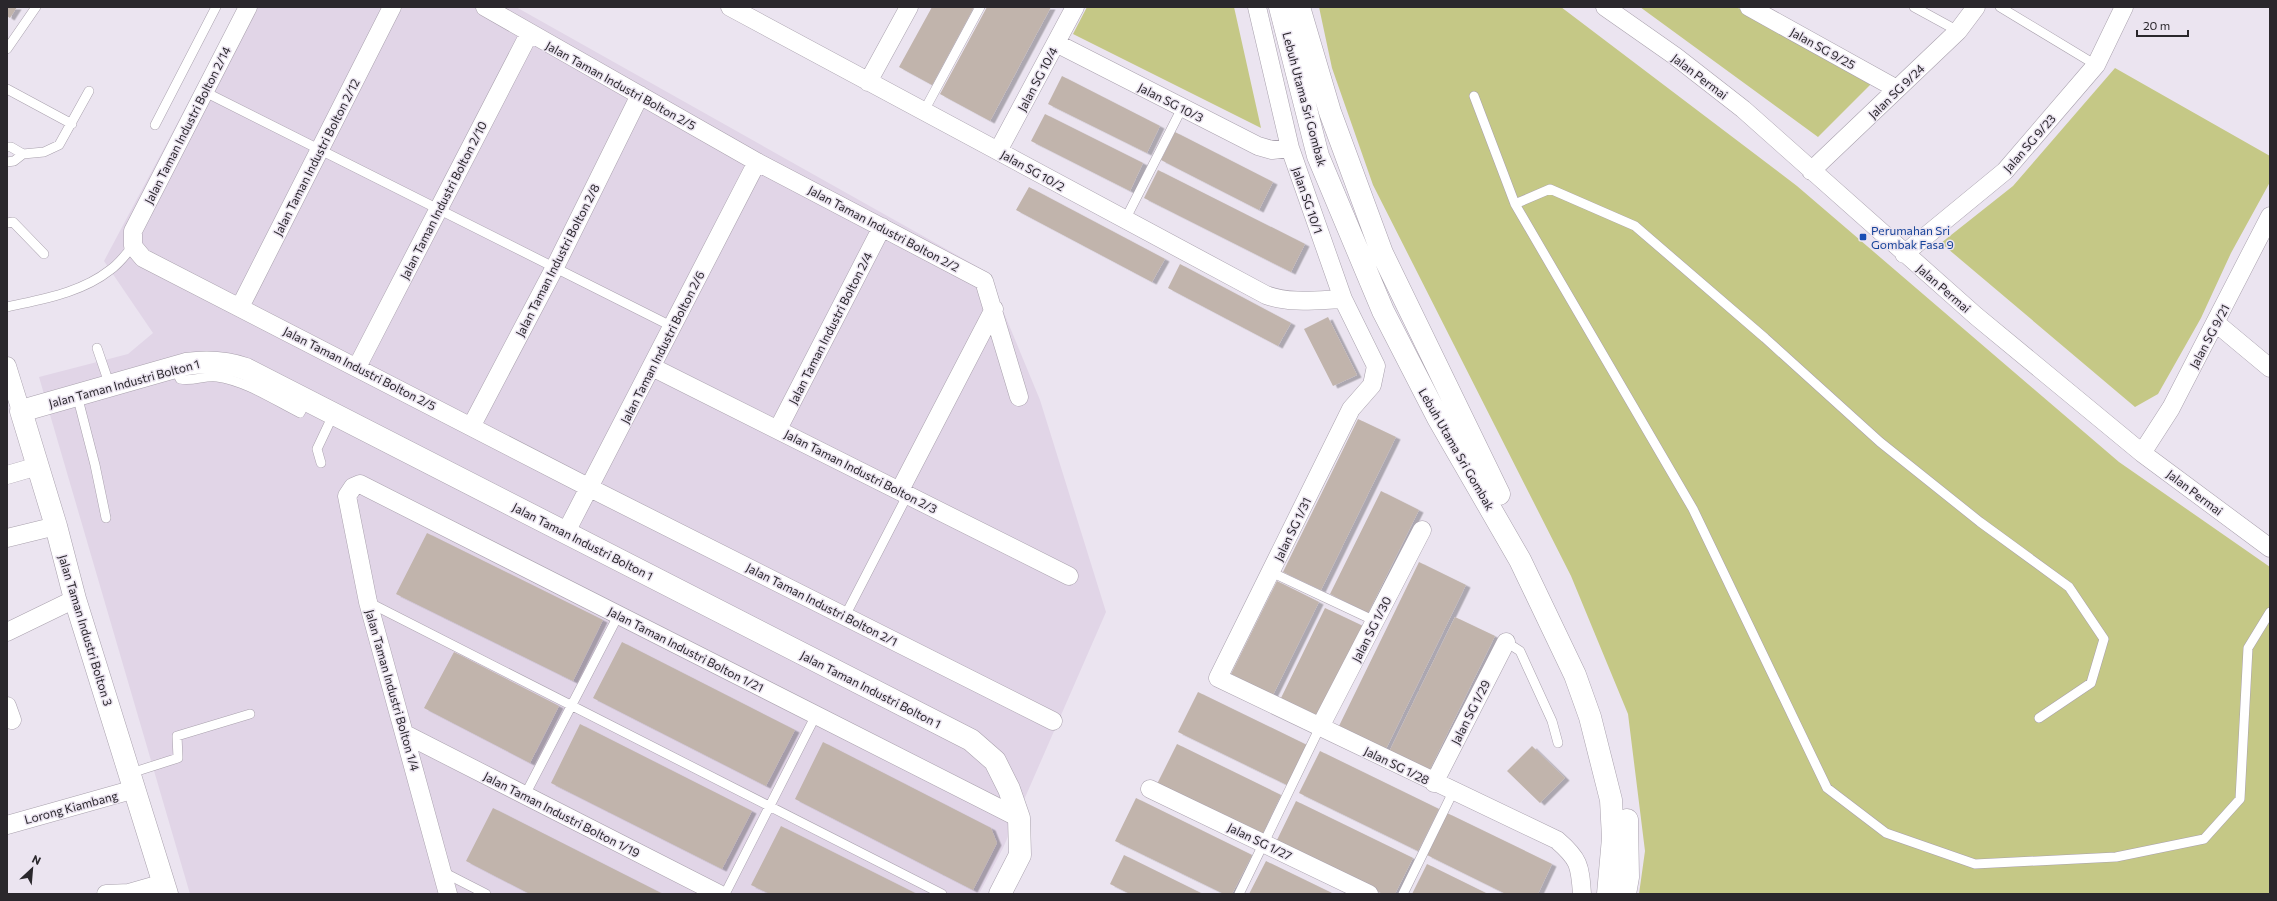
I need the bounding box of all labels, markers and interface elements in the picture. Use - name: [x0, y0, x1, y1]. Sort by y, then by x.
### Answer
- scale bar: [2137, 12, 2188, 38]
- text: 20 m: [2143, 18, 2170, 32]
- street label: Jalan SG 9/25: [1787, 24, 1858, 73]
- street label: Lebuh Utama Sri Gombak: [1280, 30, 1330, 168]
- street label: Jalan Taman Industri Bolton 2/5: [543, 38, 699, 133]
- street label: Jalan Taman Industri Bolton 2/14: [141, 44, 234, 207]
- street label: Jalan SG 10/4: [1014, 44, 1061, 114]
- street label: Jalan Permai: [1669, 50, 1731, 102]
- street label: Jalan SG 9/24: [1865, 61, 1928, 122]
- street label: Jalan Taman Industri Bolton 2/12: [270, 76, 363, 238]
- street label: Jalan SG 10/3: [1136, 80, 1206, 125]
- street label: Jalan SG 9/23: [2000, 111, 2059, 176]
- street label: Jalan Taman Industri Bolton 2/10: [397, 118, 490, 282]
- street label: Jalan SG 10/2: [998, 147, 1068, 194]
- street label: Jalan SG 10/1: [1289, 165, 1326, 236]
- street label: Jalan Taman Industri Bolton 2/8: [512, 181, 603, 339]
- street label: Jalan Taman Industri Bolton 2/2: [806, 182, 962, 275]
- place label: Perumahan Sri Gombak Fasa 9: [1871, 223, 1954, 251]
- marker: Perumahan Sri Gombak Fasa 9: [1858, 232, 1868, 242]
- street label: Jalan Taman Industri Bolton 2/4: [785, 250, 875, 407]
- street label: Jalan Permai: [1914, 261, 1974, 316]
- street label: Jalan Taman Industri Bolton 2/6: [617, 268, 708, 426]
- street label: Jalan SG 9/21: [2186, 302, 2233, 371]
- street label: Jalan Taman Industri Bolton 2/5: [281, 323, 439, 414]
- street label: Jalan Taman Industri Bolton 1: [47, 356, 201, 411]
- street label: Lebuh Utama Sri Gombak: [1416, 385, 1498, 513]
- street label: Jalan Taman Industri Bolton 2/3: [782, 426, 940, 517]
- street label: Jalan Permai: [2164, 466, 2226, 518]
- street label: Jalan SG 1/31: [1271, 495, 1314, 563]
- street label: Jalan Taman Industri Bolton 1: [510, 499, 656, 583]
- street label: Jalan Taman Industri Bolton 3: [55, 553, 116, 708]
- street label: Jalan Taman Industri Bolton 2/1: [744, 560, 900, 649]
- street label: Jalan SG 1/30: [1349, 594, 1394, 665]
- street label: Jalan Taman Industri Bolton 1/21: [605, 604, 766, 695]
- street label: Jalan Taman Industri Bolton 1/4: [362, 608, 423, 773]
- street label: Jalan Taman Industri Bolton 1: [798, 647, 944, 731]
- street label: Jalan SG 1/29: [1448, 677, 1493, 747]
- street label: Jalan SG 1/28: [1362, 743, 1432, 788]
- street label: Jalan Taman Industri Bolton 1/19: [481, 768, 642, 861]
- street label: Lorong Kiambang: [23, 788, 120, 826]
- street label: Jalan SG 1/27: [1225, 819, 1294, 863]
- north arrow: [12, 849, 52, 889]
- text: N: [30, 852, 43, 867]

